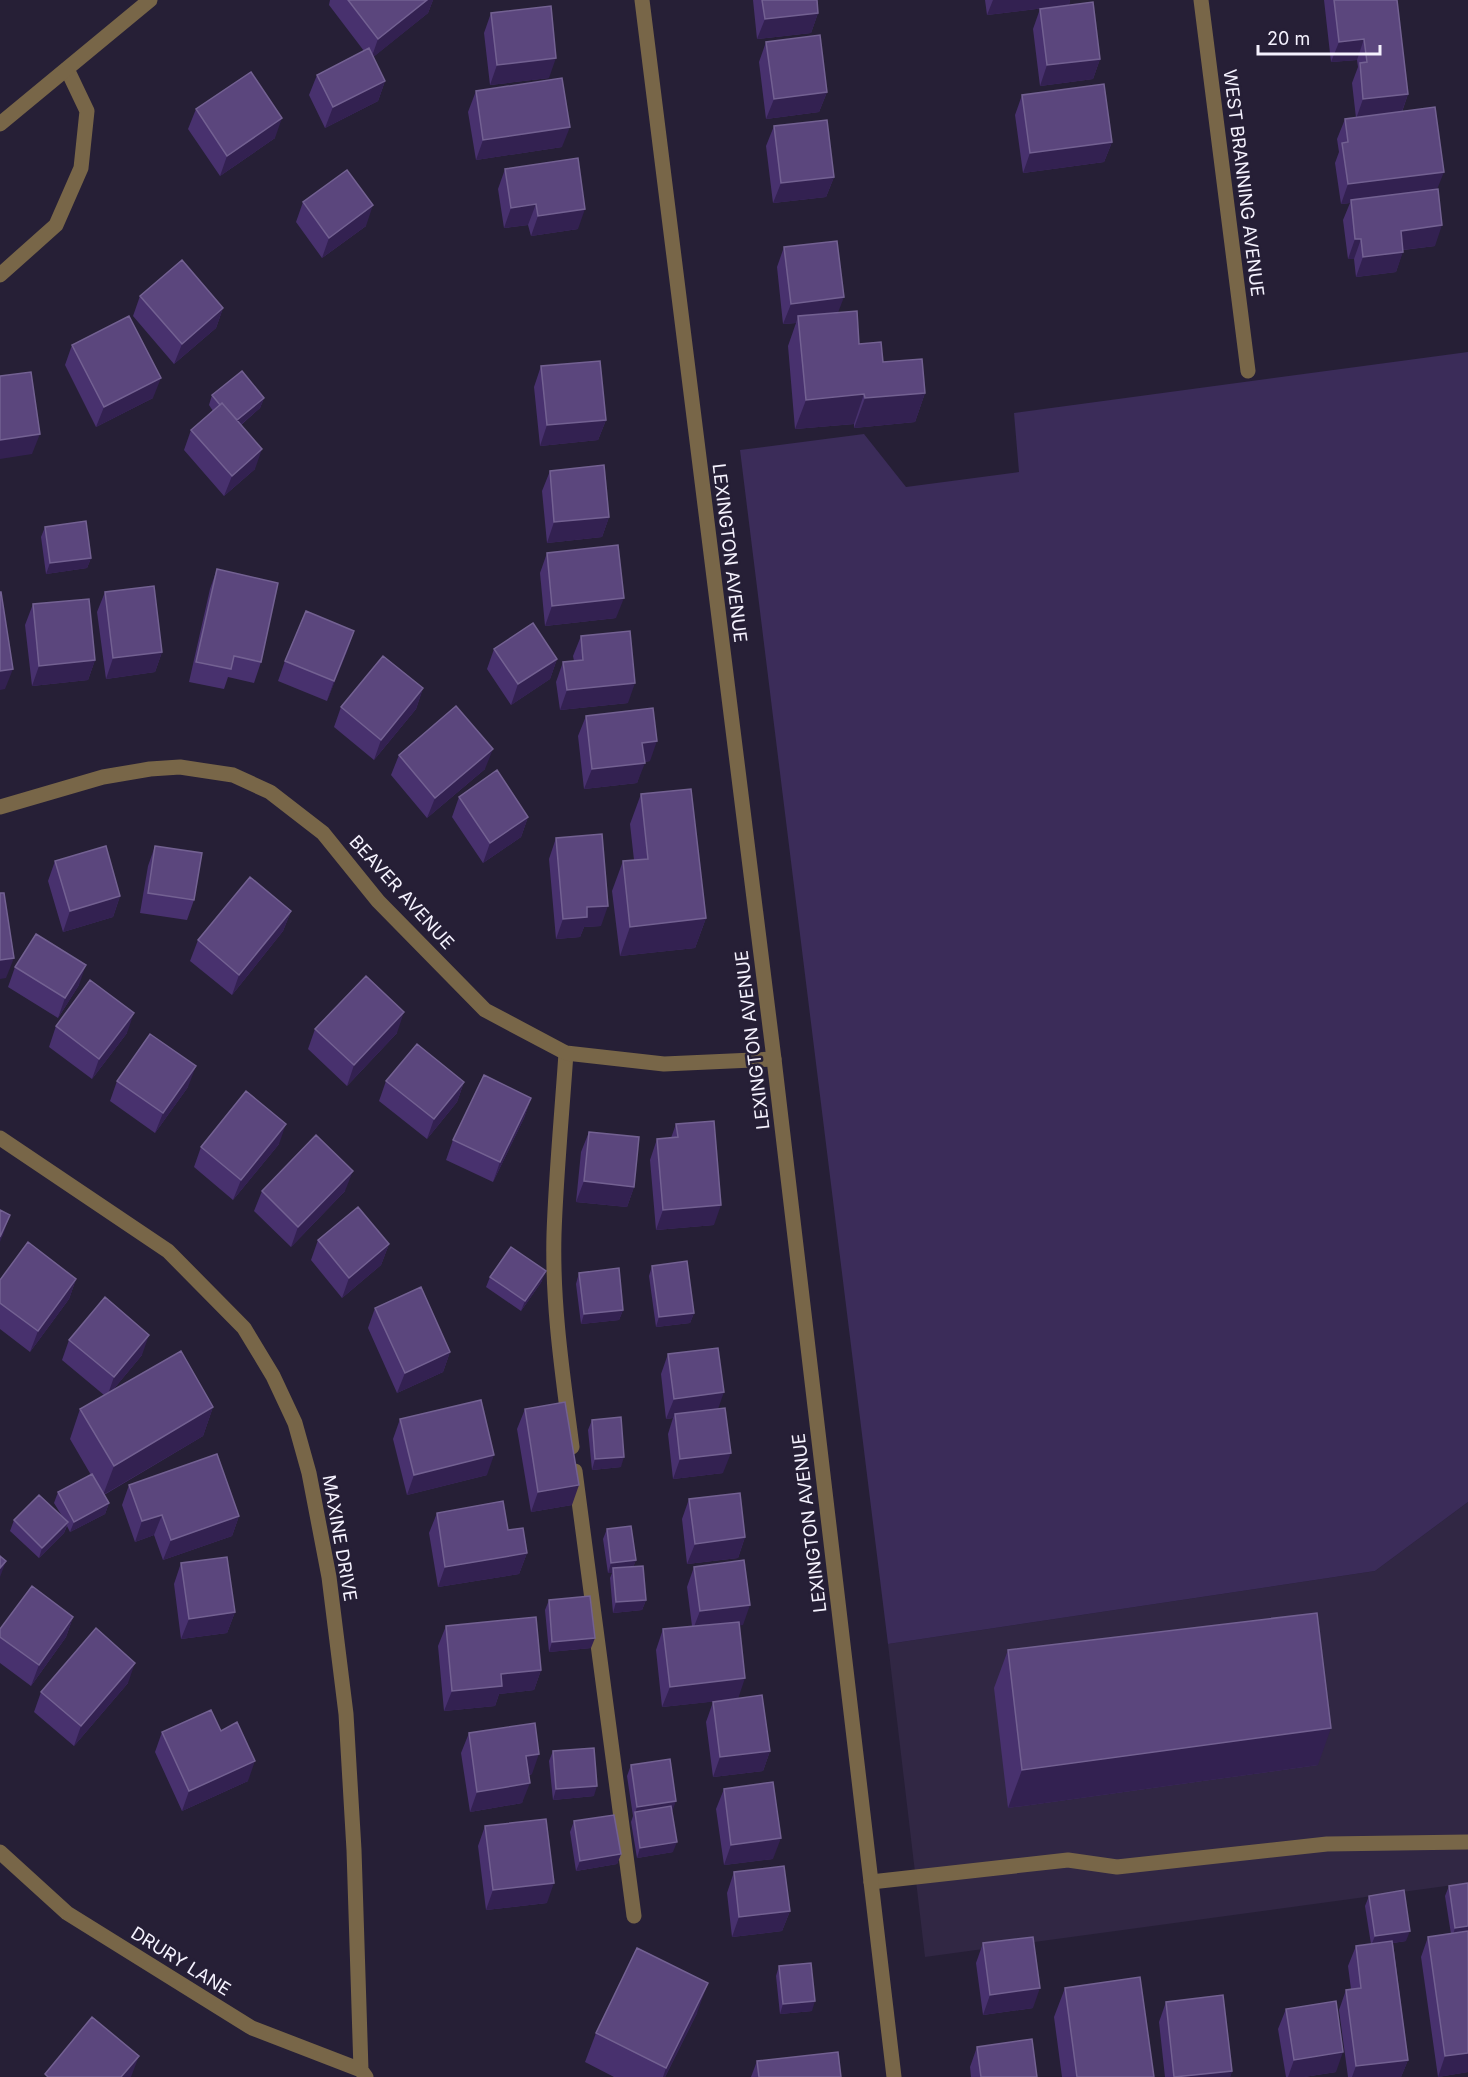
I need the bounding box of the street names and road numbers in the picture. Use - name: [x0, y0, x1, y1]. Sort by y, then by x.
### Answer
- street label: WEST BRANNING AVENUE: [1220, 68, 1268, 298]
- street label: LEXINGTON AVENUE: [709, 462, 751, 644]
- street label: BEAVER AVENUE: [345, 831, 459, 953]
- street label: LEXINGTON AVENUE: [731, 949, 773, 1131]
- street label: LEXINGTON AVENUE: [788, 1432, 830, 1614]
- street label: MAXINE DRIVE: [319, 1473, 361, 1603]
- street label: DRURY LANE: [127, 1922, 235, 2000]

